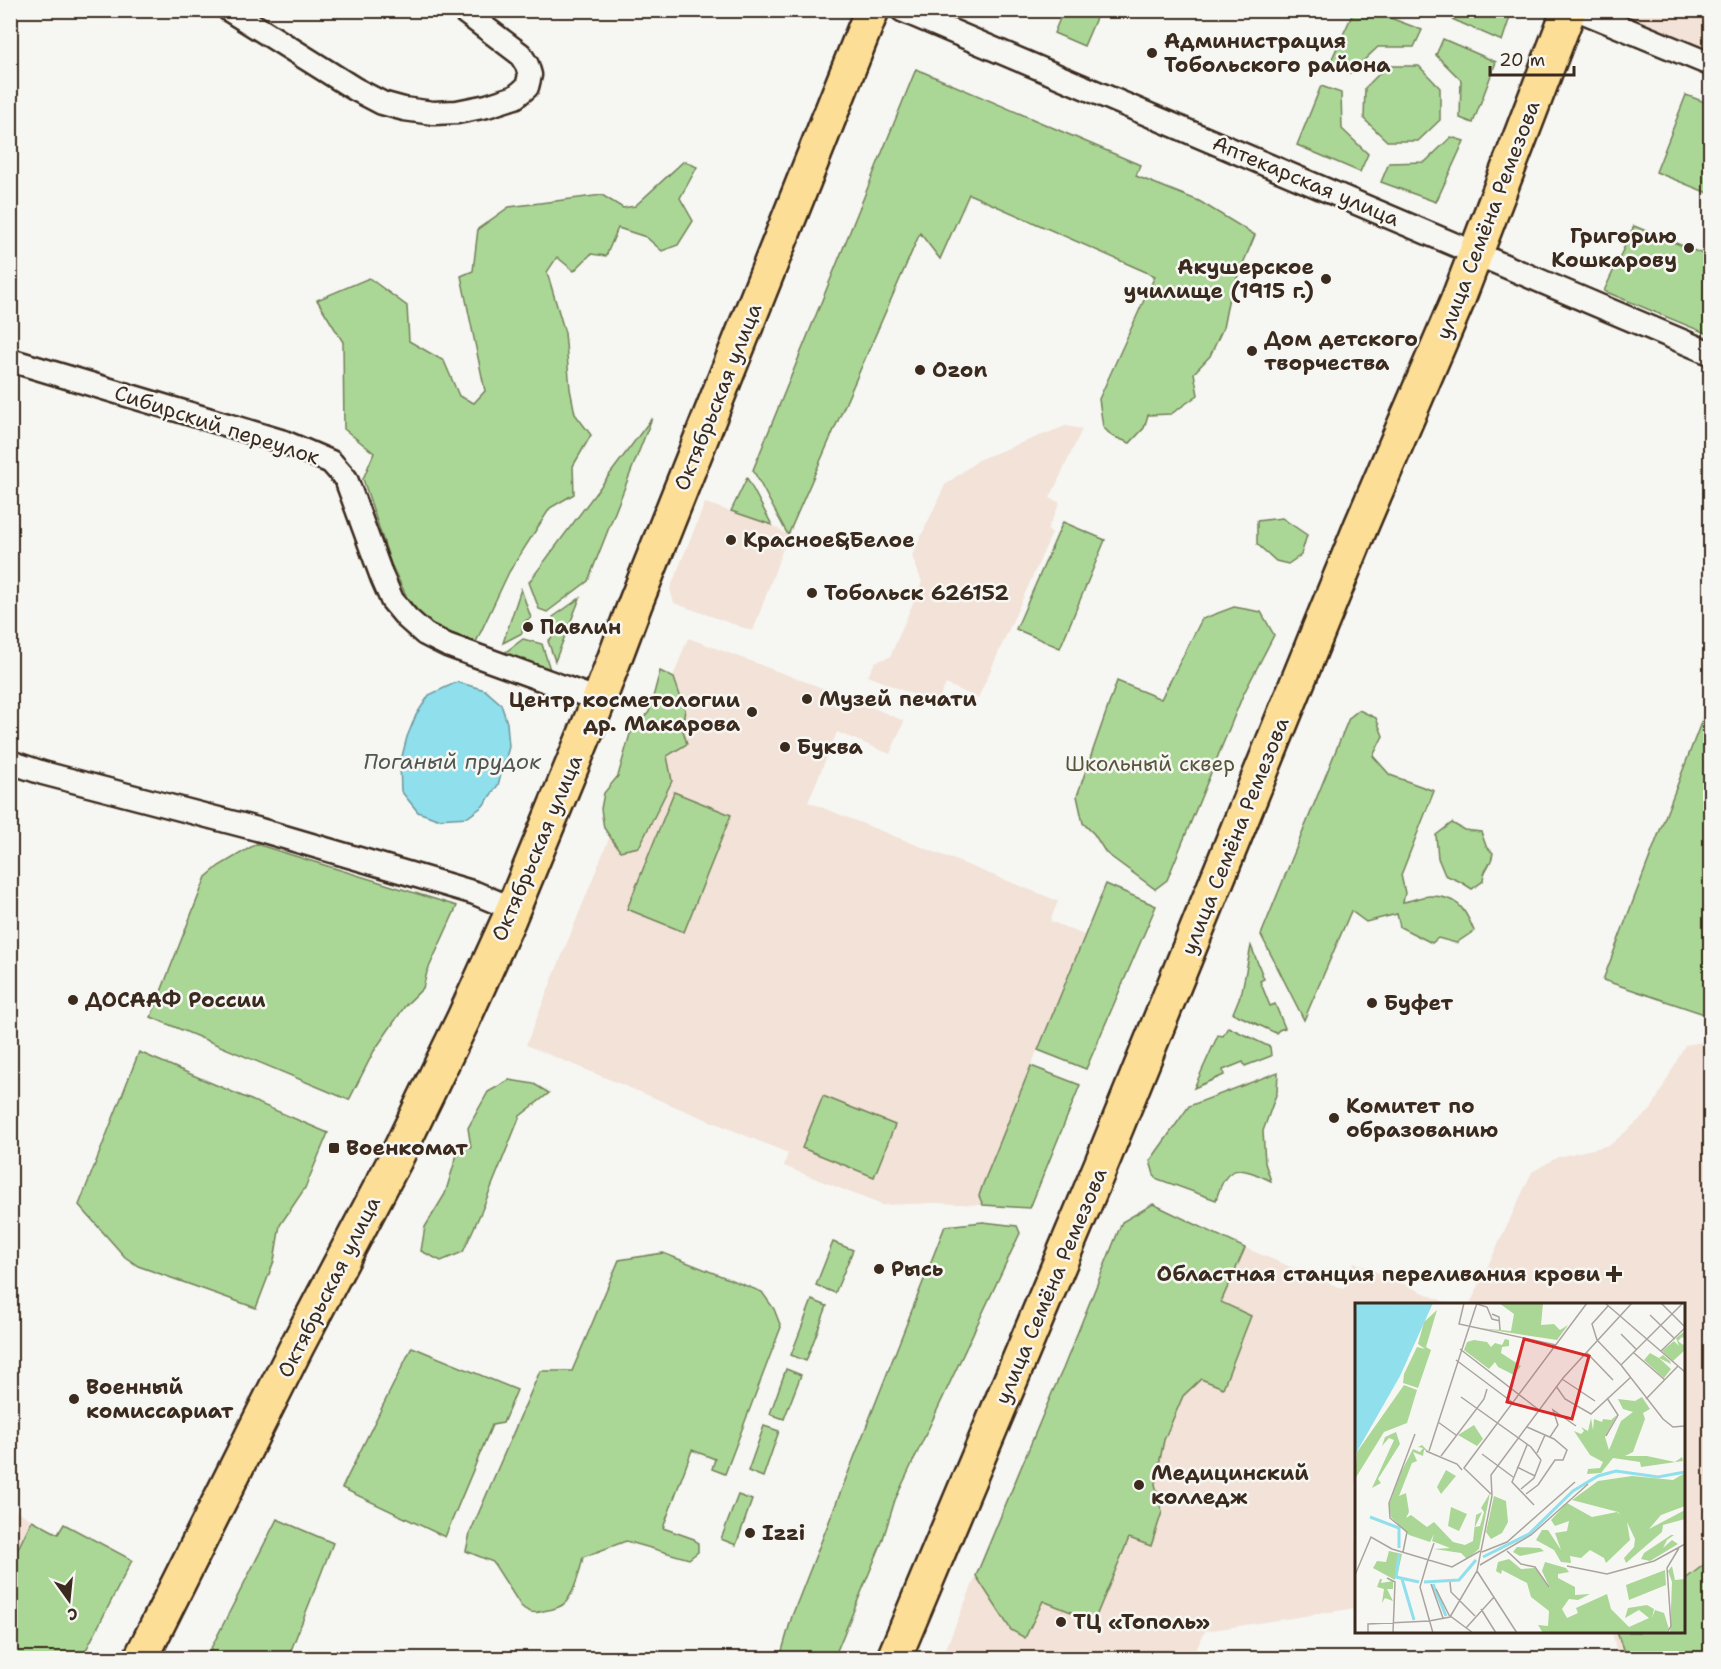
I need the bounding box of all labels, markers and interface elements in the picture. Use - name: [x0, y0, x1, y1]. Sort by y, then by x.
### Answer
- place label: Администрация Тобольского района: [1164, 27, 1391, 79]
- scale bar: [1490, 39, 1574, 77]
- marker: Администрация Тобольского района: [1145, 46, 1159, 60]
- text: 20 m: [1499, 48, 1545, 72]
- street label: улица Семёна Ремезова: [1429, 96, 1547, 344]
- street label: Аптекарская улица: [1208, 129, 1404, 233]
- place label: Григорию Кошкарову: [1551, 222, 1677, 274]
- marker: Григорию Кошкарову: [1682, 241, 1696, 255]
- place label: Акушерское училище (1915 г.): [1124, 253, 1314, 305]
- marker: Акушерское училище (1915 г.): [1319, 272, 1333, 286]
- street label: Октябрьская улица: [668, 299, 768, 495]
- place label: Дом детского творчества: [1264, 325, 1418, 377]
- marker: Дом детского творчества: [1245, 344, 1259, 358]
- place label: Ozon: [932, 356, 987, 384]
- marker: Ozon: [913, 363, 927, 377]
- street label: Сибирский переулок: [111, 379, 323, 471]
- place label: Красное&Белое: [743, 526, 915, 554]
- marker: Красное&Белое: [724, 533, 738, 547]
- place label: Тобольск 626152: [824, 579, 1009, 607]
- marker: Тобольск 626152: [805, 586, 819, 600]
- place label: Павлин: [540, 613, 621, 641]
- marker: Павлин: [521, 620, 535, 634]
- place label: Музей печати: [819, 685, 977, 713]
- place label: Центр косметологии др. Макарова: [509, 686, 741, 738]
- marker: Музей печати: [800, 692, 814, 706]
- marker: Центр косметологии др. Макарова: [745, 705, 759, 719]
- street label: улица Семёна Ремезова: [1174, 713, 1296, 959]
- place label: Буква: [797, 733, 864, 761]
- marker: Буква: [778, 740, 792, 754]
- water label: Поганый прудок: [363, 747, 541, 776]
- park label: Школьный сквер: [1065, 750, 1235, 778]
- street label: Октябрьская улица: [485, 751, 589, 945]
- place label: ДОСААФ России: [85, 986, 266, 1014]
- place label: Буфет: [1384, 989, 1453, 1017]
- marker: ДОСААФ России: [66, 993, 80, 1007]
- marker: Буфет: [1365, 996, 1379, 1010]
- place label: Комитет по образованию: [1346, 1092, 1499, 1144]
- marker: Комитет по образованию: [1327, 1111, 1341, 1125]
- place label: Военкомат: [346, 1134, 468, 1162]
- marker: Военкомат: [327, 1141, 341, 1155]
- street label: улица Семёна Ремезова: [988, 1164, 1114, 1408]
- street label: Октябрьская улица: [271, 1192, 387, 1382]
- place label: Рысь: [891, 1255, 943, 1283]
- place label: Областная станция переливания крови: [1156, 1260, 1600, 1288]
- marker: Рысь: [872, 1262, 886, 1276]
- marker: Областная станция переливания крови: [1605, 1265, 1623, 1283]
- inset map: [1355, 1303, 1685, 1633]
- place label: Военный комиссариат: [86, 1373, 234, 1425]
- marker: Военный комиссариат: [67, 1392, 81, 1406]
- place label: Медицинский колледж: [1151, 1459, 1309, 1511]
- marker: Медицинский колледж: [1132, 1478, 1146, 1492]
- place label: Izzi: [762, 1519, 805, 1547]
- marker: Izzi: [743, 1526, 757, 1540]
- north arrow: [39, 1570, 99, 1630]
- text: С: [65, 1603, 80, 1625]
- place label: ТЦ «Тополь»: [1073, 1608, 1210, 1636]
- marker: ТЦ «Тополь»: [1054, 1615, 1068, 1629]

